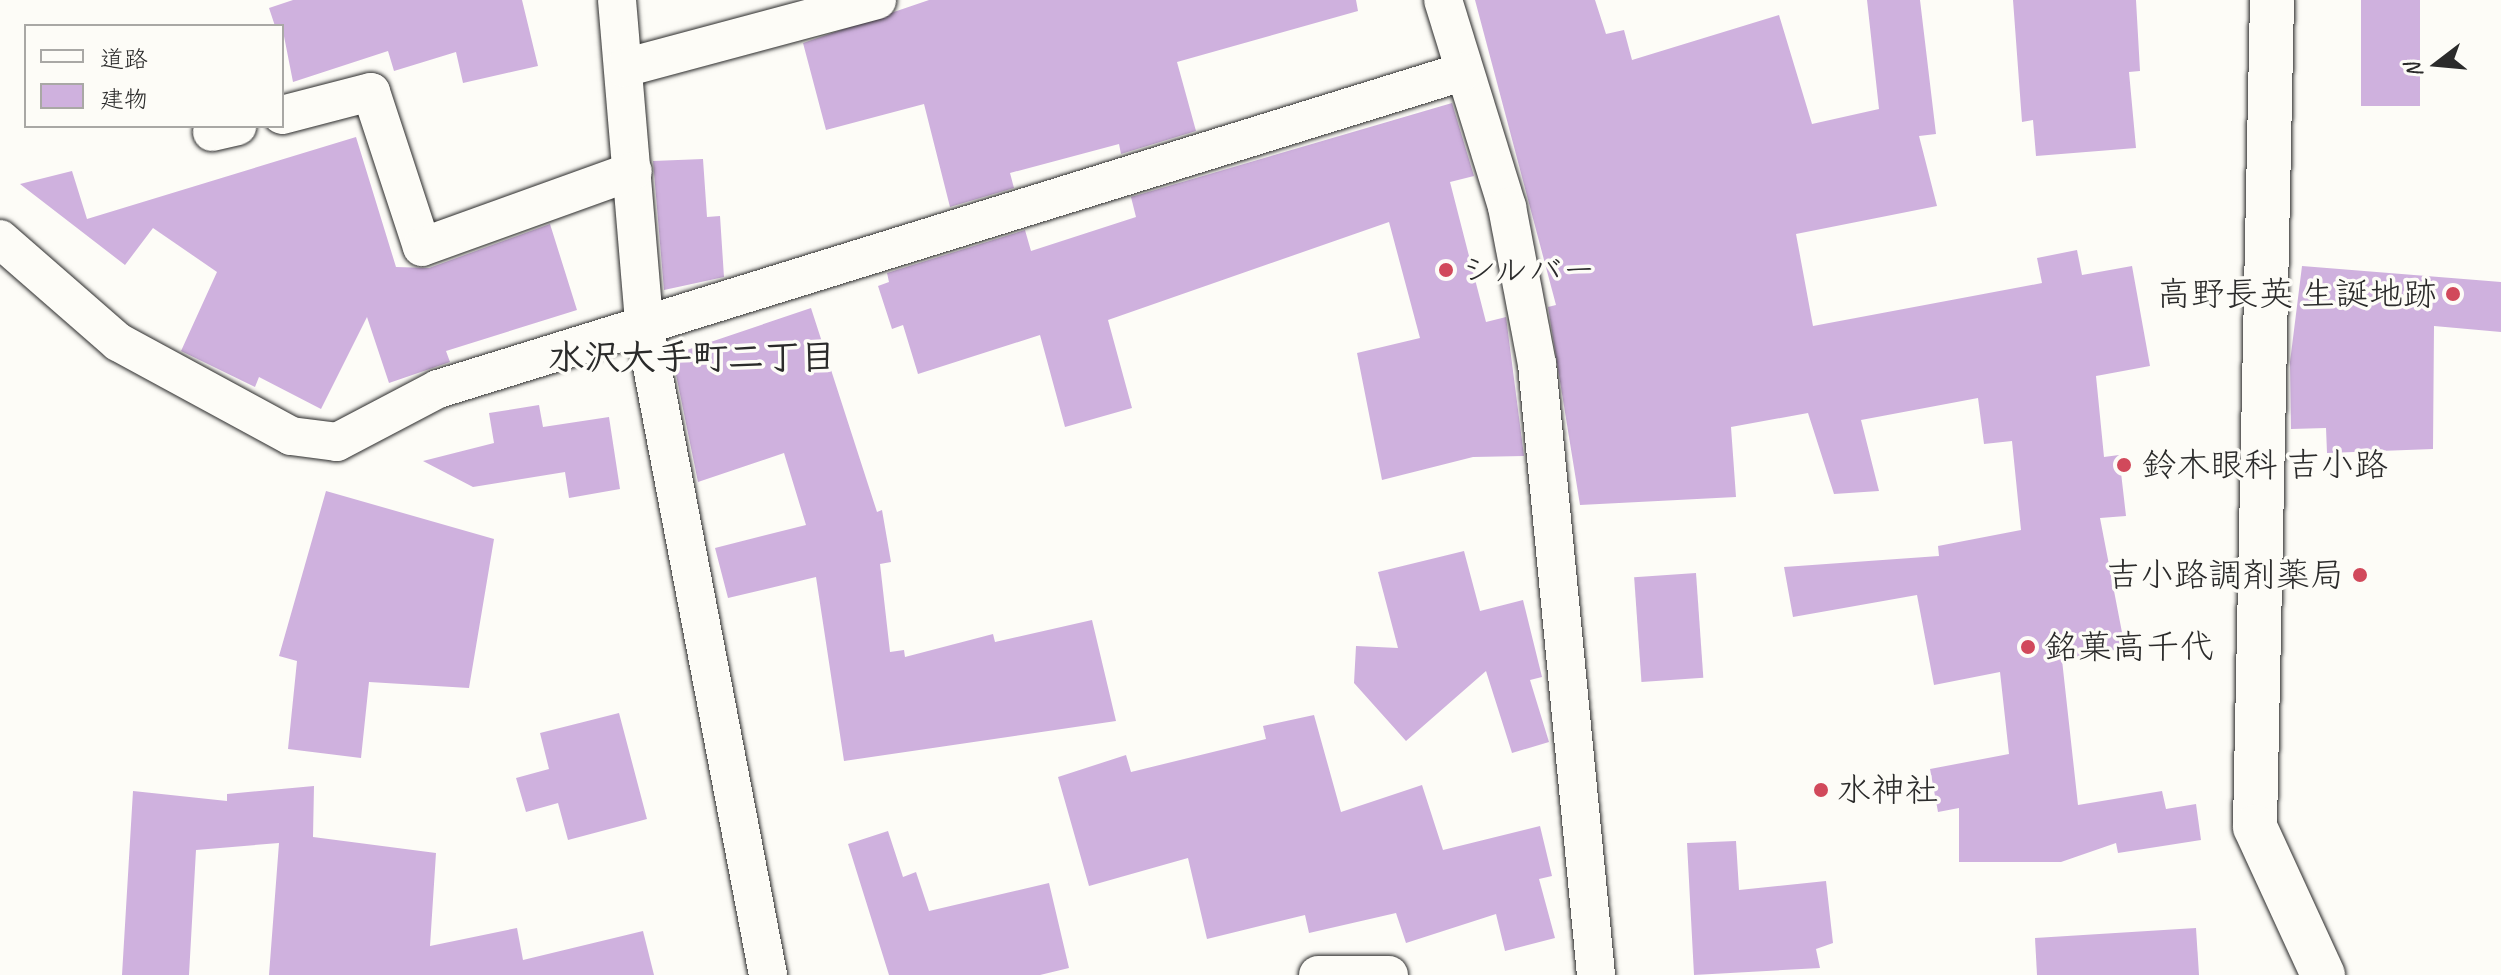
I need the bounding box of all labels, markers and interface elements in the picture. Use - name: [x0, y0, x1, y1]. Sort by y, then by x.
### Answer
- legend: [24, 24, 284, 128]
- north arrow: [2397, 24, 2477, 104]
- text: 道路: [100, 44, 148, 74]
- text: N: [2399, 60, 2429, 81]
- text: 建物: [100, 84, 148, 114]
- place label: シルバー: [1462, 250, 1598, 290]
- marker: シルバー: [1437, 261, 1455, 279]
- place label: 高野長英 生誕地跡: [2157, 274, 2437, 314]
- marker: 高野長英 生誕地跡: [2444, 285, 2462, 303]
- district label: 水沢大手町二丁目: [548, 336, 836, 380]
- place label: 鈴木眼科 吉小路: [2142, 445, 2388, 485]
- marker: 鈴木眼科 吉小路: [2113, 454, 2135, 476]
- place label: 吉小路調剤薬局: [2106, 555, 2344, 595]
- marker: 吉小路調剤薬局: [2351, 566, 2369, 584]
- place label: 銘菓高千代: [2044, 627, 2214, 667]
- marker: 銘菓高千代: [2019, 638, 2037, 656]
- place label: 水神社: [1837, 770, 1939, 810]
- marker: 水神社: [1812, 781, 1830, 799]

